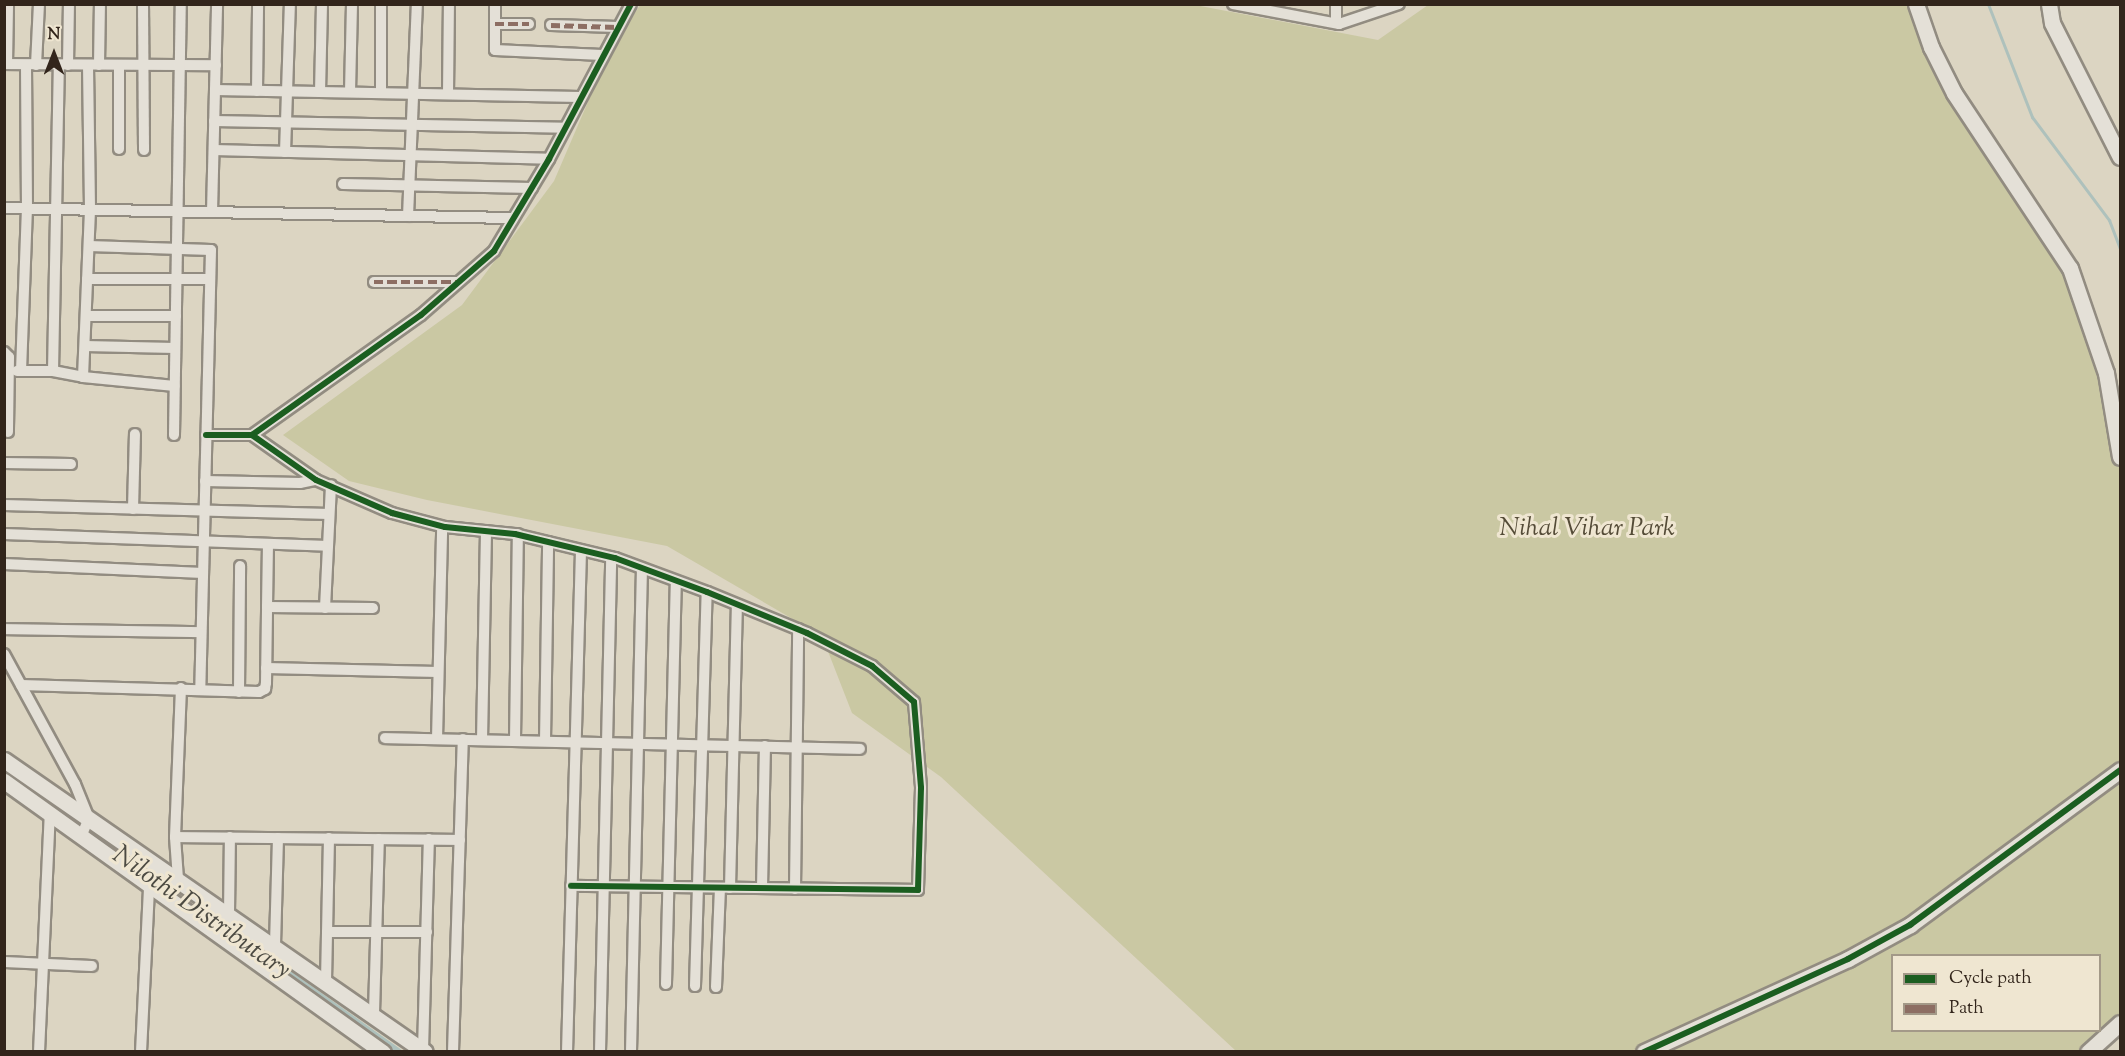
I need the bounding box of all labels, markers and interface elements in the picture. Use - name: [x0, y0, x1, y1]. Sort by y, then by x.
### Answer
- north arrow: [24, 24, 84, 84]
- text: N: [48, 24, 60, 47]
- park label: Nihal Vihar Park: [1499, 513, 1675, 545]
- water label: Nilothi Distributary: [106, 840, 296, 986]
- legend: [1891, 954, 2101, 1032]
- text: Cycle path: [1949, 966, 2032, 992]
- text: Path: [1949, 996, 1984, 1022]

